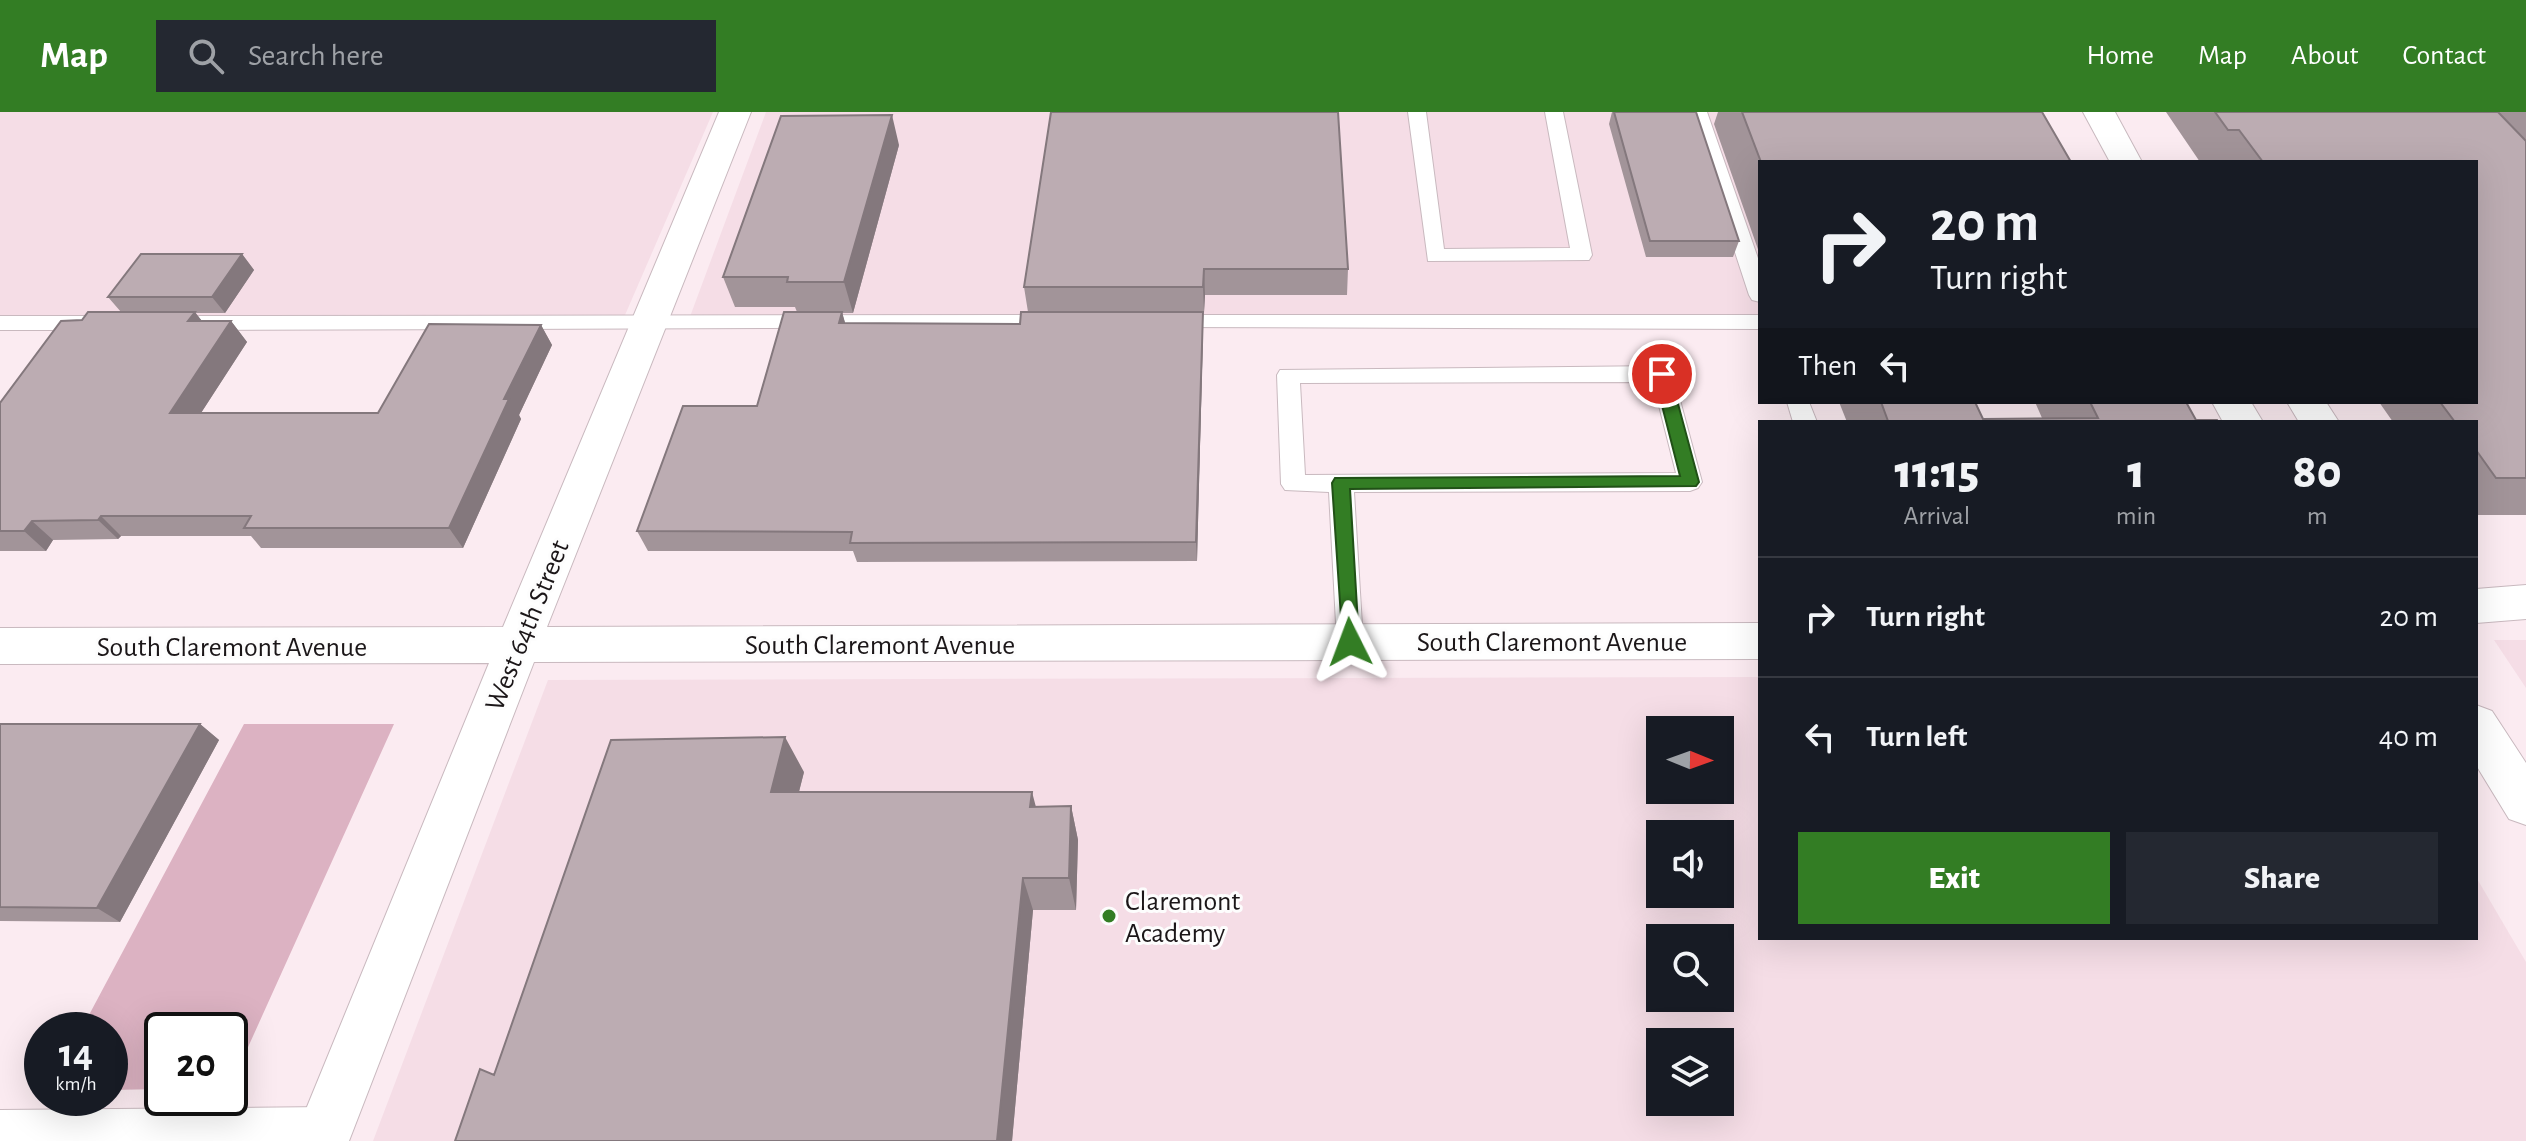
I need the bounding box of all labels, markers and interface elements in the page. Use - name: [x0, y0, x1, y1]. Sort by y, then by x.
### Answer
- search box: [156, 20, 716, 92]
- icon: search: [184, 34, 228, 78]
- text: Map: [40, 37, 108, 75]
- text: Search here: [248, 41, 384, 71]
- text: Home: [2087, 42, 2154, 70]
- text: Map: [2198, 42, 2247, 70]
- text: About: [2291, 42, 2359, 70]
- text: Contact: [2403, 42, 2486, 70]
- icon: right: [1798, 192, 1902, 296]
- text: 20 m: [1930, 195, 2039, 251]
- text: Turn right: [1930, 260, 2067, 296]
- pin: [1628, 340, 1696, 408]
- icon: left: [1873, 344, 1917, 388]
- text: Then: [1798, 351, 1857, 381]
- icon: arrive: [1640, 352, 1684, 396]
- text: 11:15: [1894, 449, 1979, 497]
- text: 1: [2127, 449, 2145, 497]
- text: 80: [2293, 449, 2342, 497]
- text: Arrival: [1903, 503, 1970, 529]
- text: min: [2116, 503, 2156, 529]
- text: m: [2307, 503, 2328, 529]
- street label: West 64th Street: [481, 536, 575, 715]
- icon: right: [1798, 595, 1842, 639]
- position arrow: [1308, 600, 1392, 684]
- text: Turn right: [1866, 602, 1985, 632]
- text: 20 m: [2380, 602, 2438, 632]
- street label: South Claremont Avenue: [1417, 629, 1687, 657]
- street label: South Claremont Avenue: [745, 632, 1015, 660]
- street label: South Claremont Avenue: [97, 634, 367, 662]
- icon: left: [1798, 715, 1842, 759]
- north arrow: [1646, 716, 1734, 804]
- map controls: [1646, 716, 1734, 1116]
- text: Turn left: [1866, 722, 1967, 752]
- text: 40 m: [2379, 722, 2438, 752]
- button: sound: [1646, 820, 1734, 908]
- button: Exit: [1798, 832, 2110, 924]
- button: Share: [2126, 832, 2438, 924]
- place label: Claremont Academy: [1125, 888, 1240, 948]
- marker: Claremont Academy: [1100, 907, 1118, 925]
- button: search: [1646, 924, 1734, 1012]
- speed limit sign: 20: [144, 1012, 248, 1116]
- button: layers: [1646, 1028, 1734, 1116]
- text: 14: [59, 1034, 93, 1074]
- text: km/h: [55, 1074, 97, 1094]

